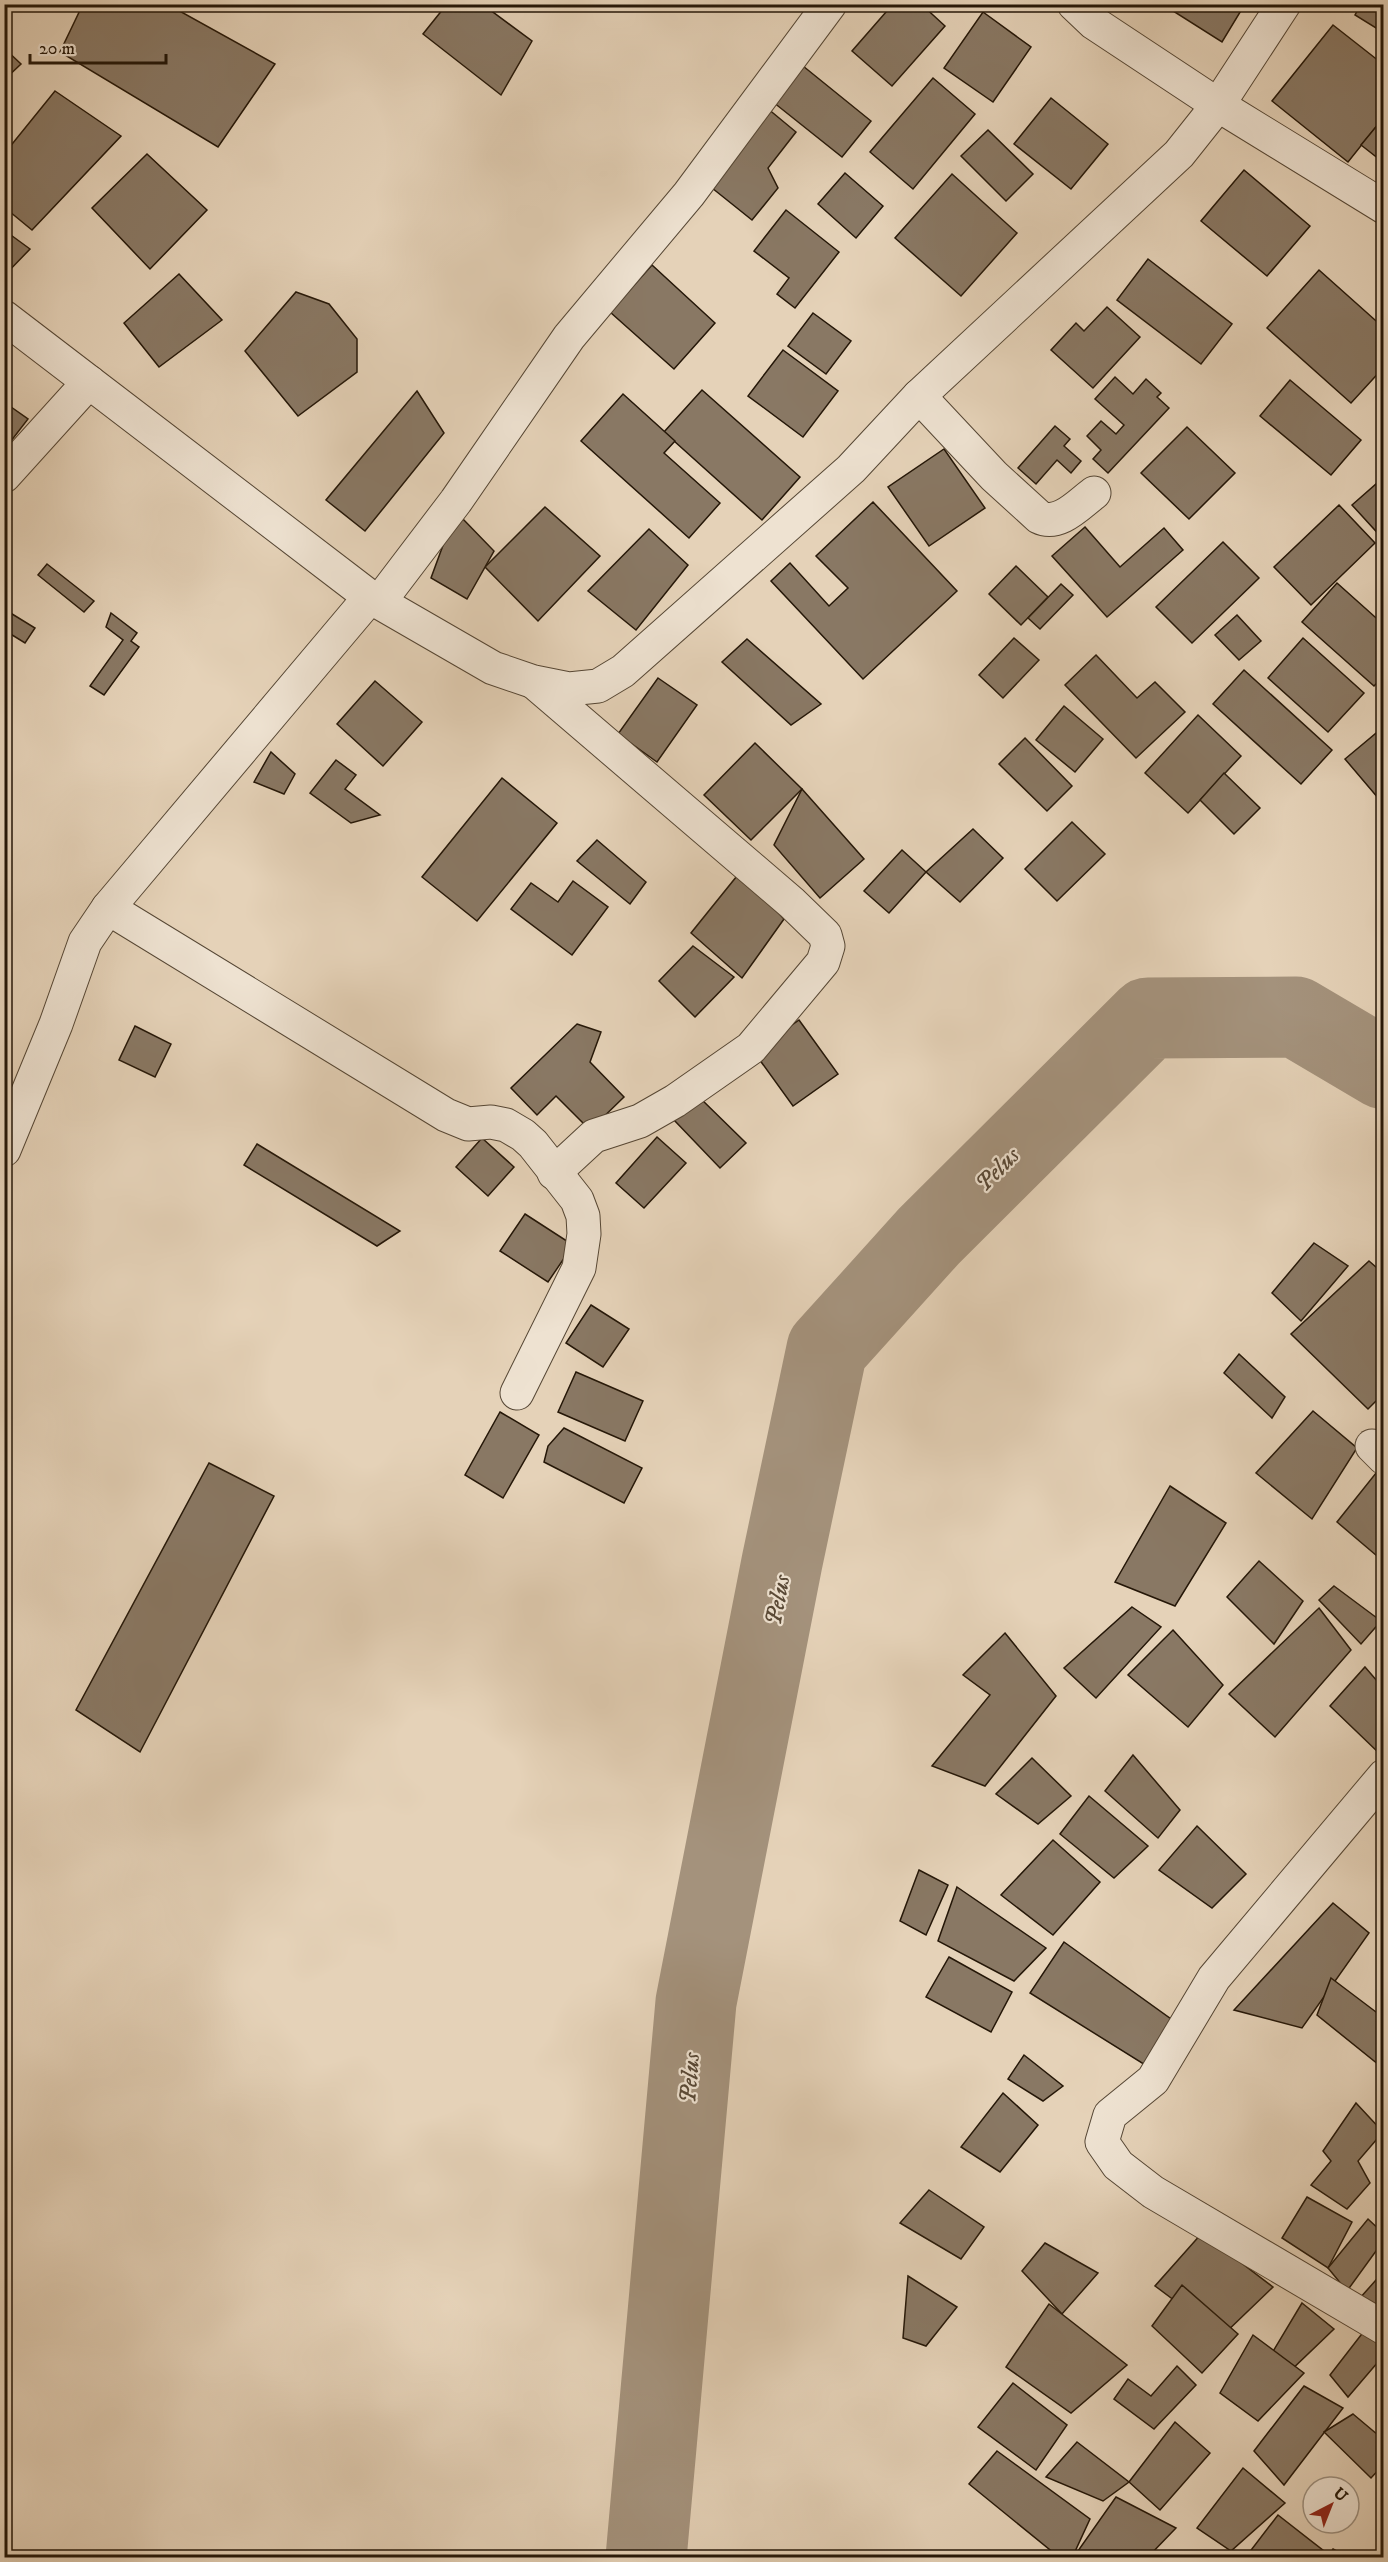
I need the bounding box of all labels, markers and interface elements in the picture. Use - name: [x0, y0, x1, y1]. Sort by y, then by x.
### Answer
- scale bar: [30, 27, 166, 65]
- text: 20 m: [39, 38, 75, 60]
- water label: Pelus: [969, 1141, 1027, 1198]
- water label: Pelus: [758, 1572, 798, 1628]
- water label: Pelus: [673, 2051, 707, 2105]
- north arrow: [1301, 2475, 1361, 2535]
- text: U: [1329, 2483, 1352, 2507]

